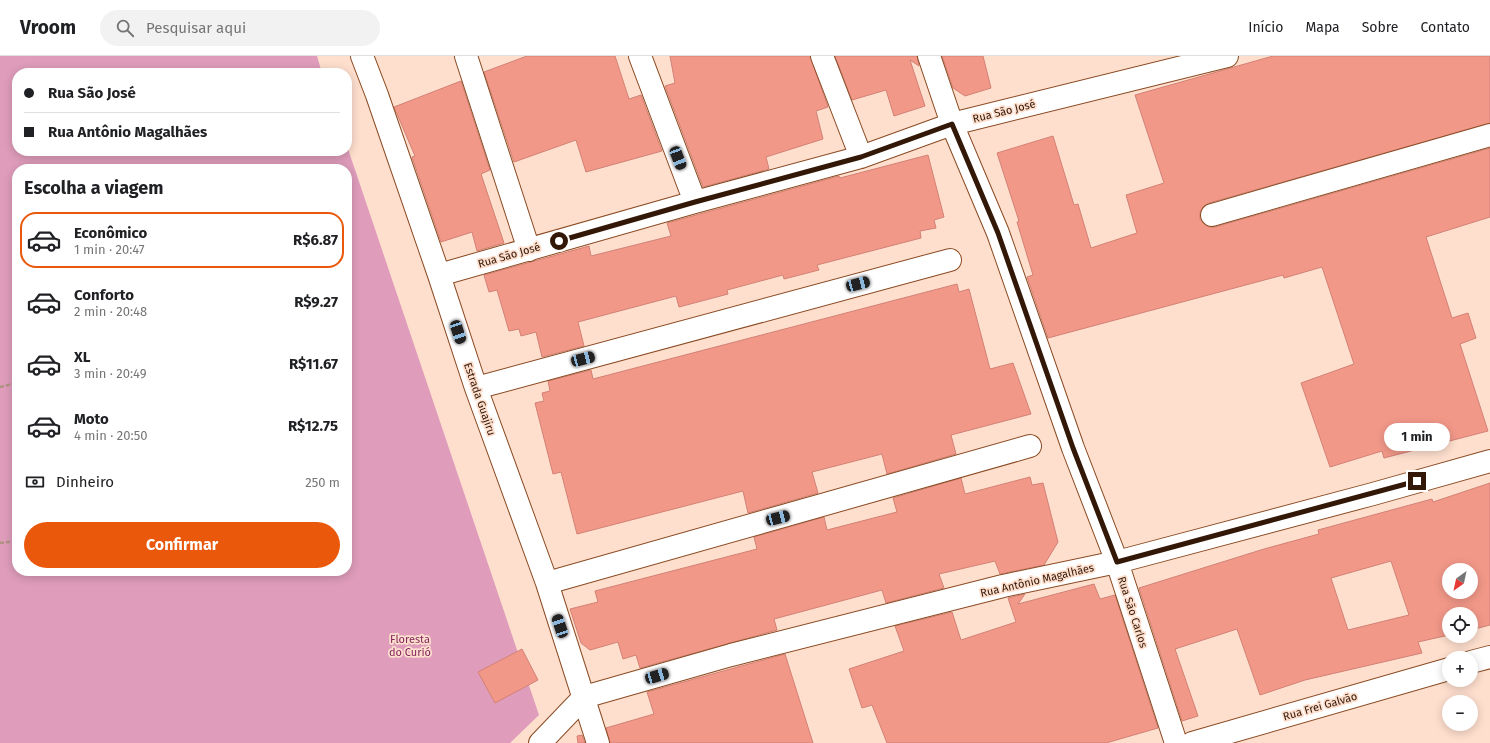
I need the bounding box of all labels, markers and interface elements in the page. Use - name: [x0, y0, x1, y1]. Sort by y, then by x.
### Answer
- search box: [100, 10, 380, 46]
- text: Vroom: [20, 16, 76, 39]
- icon: search: [114, 17, 136, 39]
- text: Pesquisar aqui: [146, 19, 246, 37]
- text: Início: [1248, 19, 1283, 36]
- text: Mapa: [1305, 19, 1340, 36]
- text: Sobre: [1362, 19, 1398, 36]
- text: Contato: [1420, 19, 1470, 36]
- text: Rua São José: [48, 84, 136, 102]
- street label: Rua São José: [971, 97, 1037, 126]
- text: Rua Antônio Magalhães: [48, 123, 207, 141]
- car: [668, 145, 688, 171]
- text: Escolha a viagem: [24, 177, 164, 199]
- icon: car: [26, 222, 62, 258]
- text: Econômico: [74, 224, 147, 242]
- text: R$6.87: [293, 231, 338, 249]
- route start: [550, 232, 568, 250]
- street label: Rua São José: [476, 240, 542, 271]
- text: 1 min · 20:47: [74, 242, 145, 257]
- car: [845, 275, 871, 293]
- icon: car: [26, 284, 62, 320]
- text: Conforto: [74, 286, 134, 304]
- text: R$9.27: [294, 293, 338, 311]
- text: 2 min · 20:48: [74, 304, 147, 319]
- car: [449, 319, 467, 345]
- icon: car: [26, 346, 62, 382]
- text: XL: [74, 348, 90, 366]
- car: [570, 350, 596, 368]
- text: R$11.67: [289, 355, 338, 373]
- street label: Estrada Guajiru: [461, 361, 498, 437]
- text: 3 min · 20:49: [74, 366, 147, 381]
- icon: car: [26, 408, 62, 444]
- text: Moto: [74, 410, 109, 428]
- text: R$12.75: [288, 417, 338, 435]
- callout: 1 min: [1384, 423, 1450, 451]
- text: 4 min · 20:50: [74, 428, 147, 443]
- text: 1 min: [1401, 429, 1433, 444]
- icon: cash: [24, 471, 46, 493]
- route end: [1408, 472, 1426, 490]
- text: Dinheiro: [56, 473, 114, 491]
- text: 250 m: [305, 475, 340, 490]
- car: [765, 509, 791, 527]
- button: Confirmar: [24, 522, 340, 568]
- street label: Rua Antônio Magalhães: [979, 561, 1095, 600]
- north arrow: [1442, 563, 1478, 599]
- map controls: [1442, 563, 1478, 731]
- street label: Rua São Carlos: [1115, 575, 1150, 649]
- button: locate: [1442, 607, 1478, 643]
- car: [551, 613, 569, 639]
- park label: Floresta do Curió: [389, 633, 431, 659]
- button: +: [1442, 651, 1478, 687]
- car: [644, 667, 670, 685]
- street label: Rua Frei Galvão: [1282, 690, 1359, 723]
- button: −: [1442, 695, 1478, 731]

